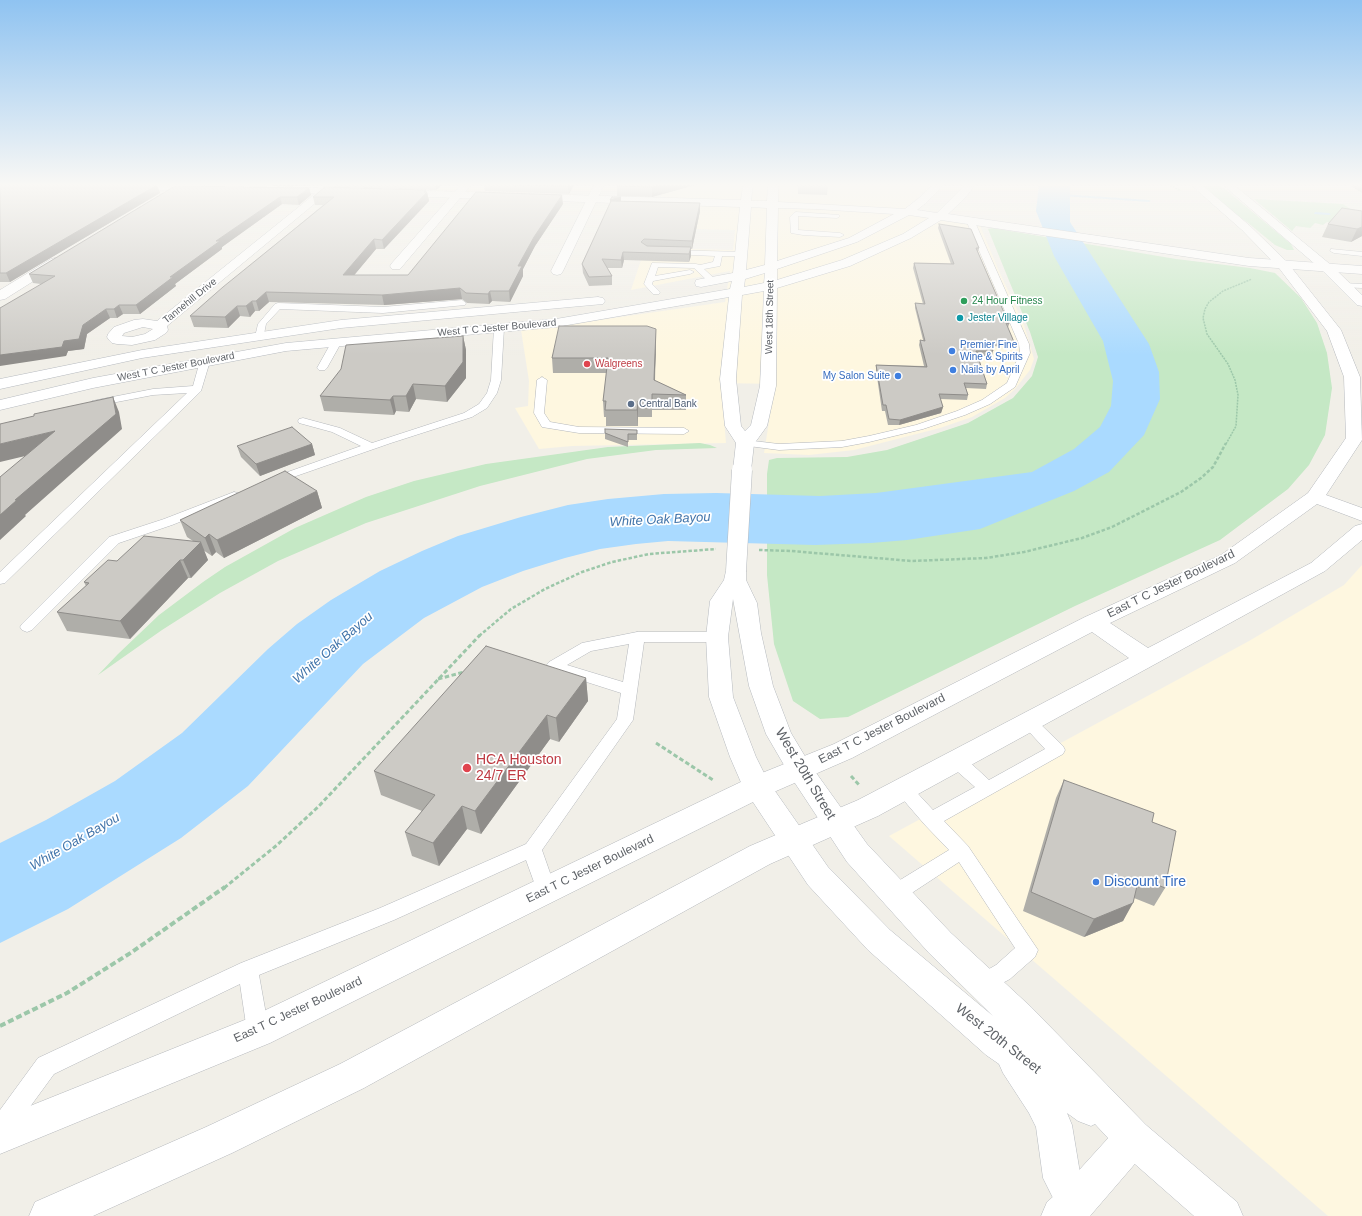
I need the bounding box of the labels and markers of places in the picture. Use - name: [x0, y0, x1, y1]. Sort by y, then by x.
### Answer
- place label: 24 Hour Fitness: [972, 295, 1043, 307]
- marker: 24 Hour Fitness: [959, 296, 969, 306]
- place label: Jester Village: [968, 312, 1028, 324]
- marker: Jester Village: [955, 313, 965, 323]
- place label: Premier Fine Wine & Spirits: [960, 339, 1023, 362]
- marker: Premier Fine Wine & Spirits: [947, 346, 957, 356]
- place label: Walgreens: [595, 358, 642, 370]
- marker: Walgreens: [582, 359, 592, 369]
- place label: Nails by April: [961, 364, 1019, 376]
- marker: Nails by April: [948, 365, 958, 375]
- place label: My Salon Suite: [823, 370, 890, 382]
- marker: My Salon Suite: [893, 371, 903, 381]
- place label: Central Bank: [639, 398, 697, 410]
- marker: Central Bank: [626, 399, 636, 409]
- place label: HCA Houston 24/7 ER: [476, 752, 562, 784]
- marker: HCA Houston 24/7 ER: [461, 762, 473, 774]
- place label: Discount Tire: [1104, 874, 1186, 890]
- marker: Discount Tire: [1091, 877, 1101, 887]

